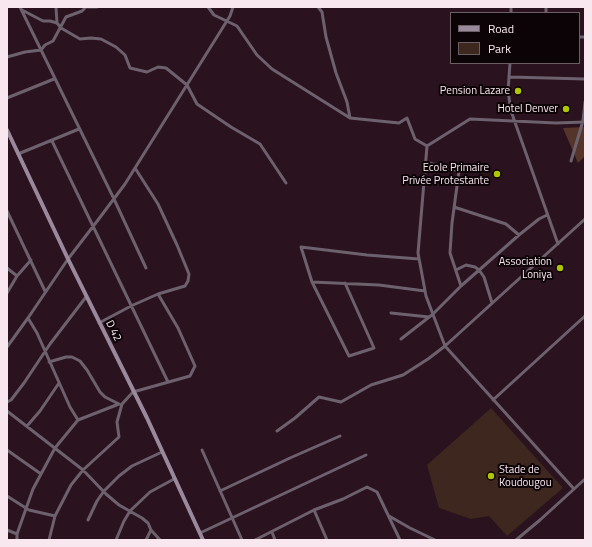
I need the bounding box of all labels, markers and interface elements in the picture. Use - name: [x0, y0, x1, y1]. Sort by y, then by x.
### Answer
- legend: [450, 12, 580, 64]
- text: Road: [488, 19, 514, 38]
- text: Park: [488, 39, 511, 58]
- place label: Pension Lazare: [440, 84, 510, 98]
- marker: Pension Lazare: [513, 86, 523, 96]
- place label: Hotel Denver: [497, 102, 558, 116]
- marker: Hotel Denver: [561, 104, 571, 114]
- place label: Ecole Primaire Privée Protestante: [402, 161, 489, 187]
- marker: Ecole Primaire Privée Protestante: [492, 169, 502, 179]
- place label: Association Loniya: [499, 255, 552, 281]
- marker: Association Loniya: [555, 263, 565, 273]
- street label: D 42: [102, 318, 124, 344]
- place label: Stade de Koudougou: [499, 463, 552, 489]
- marker: Stade de Koudougou: [486, 471, 496, 481]

